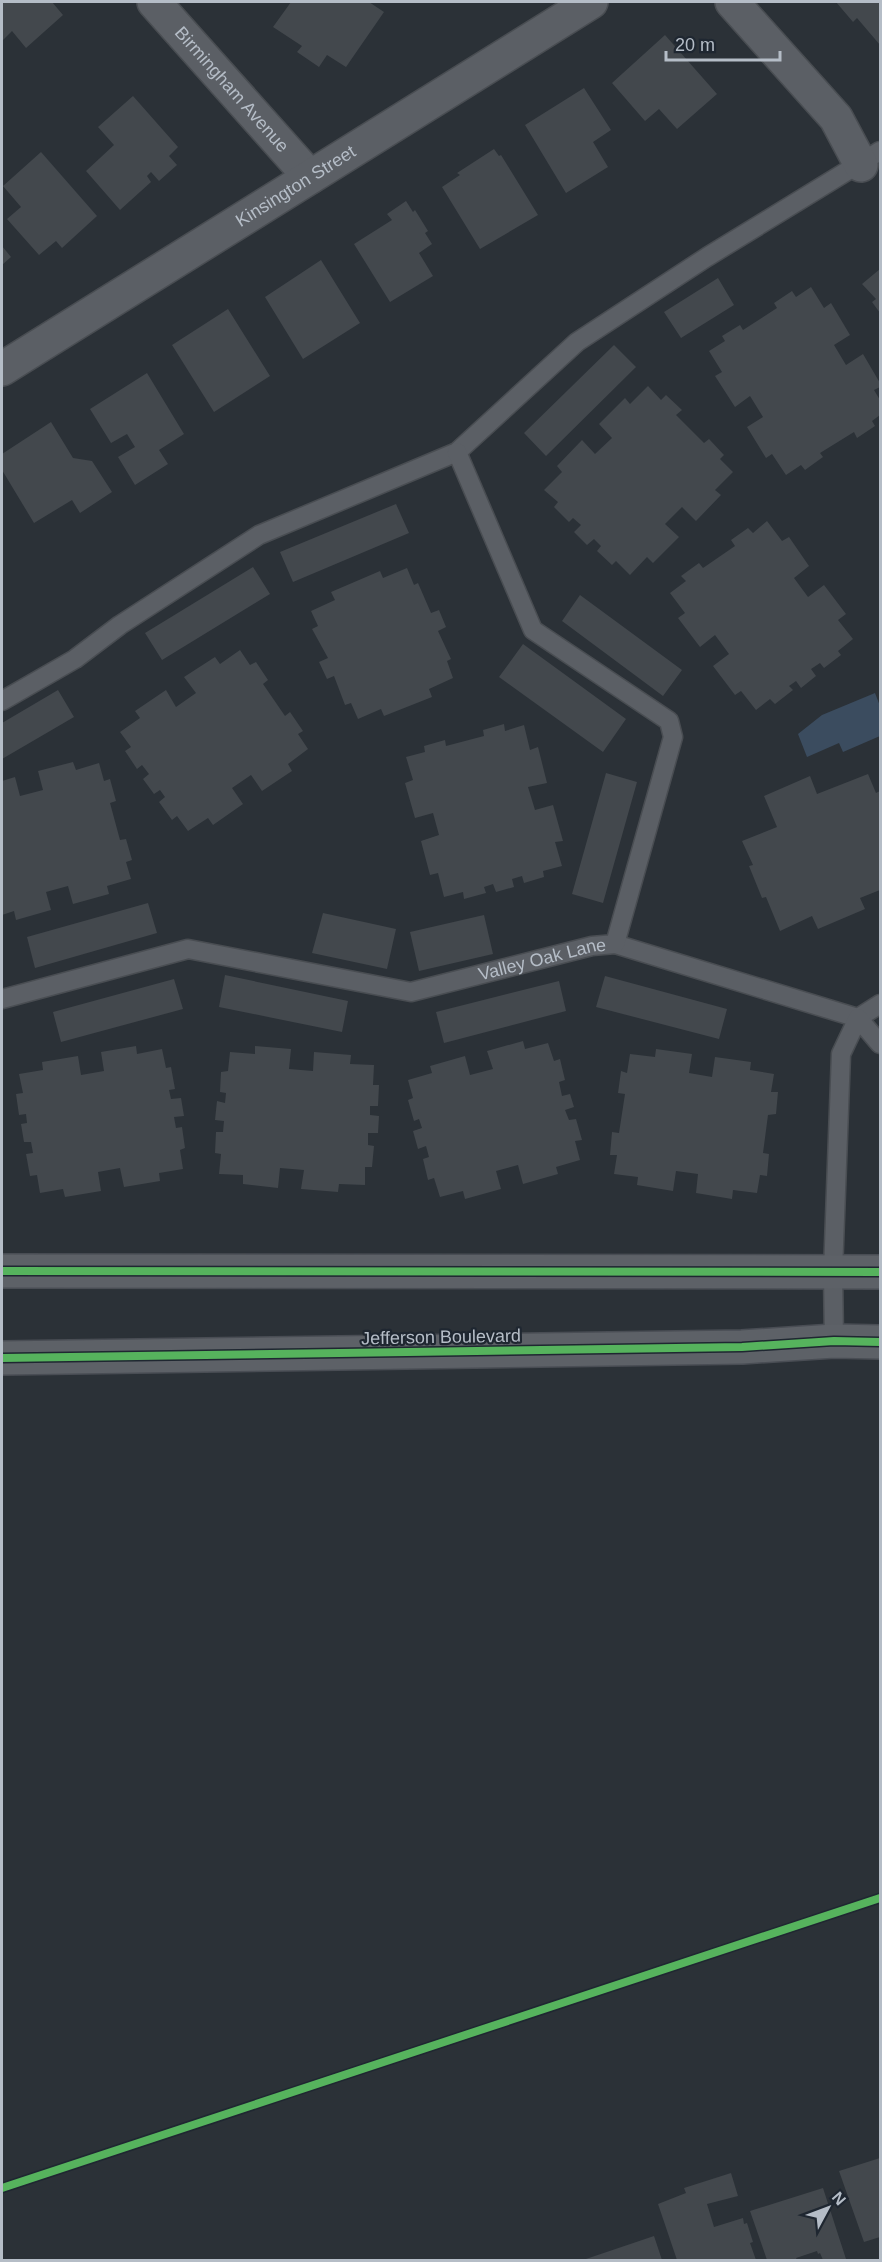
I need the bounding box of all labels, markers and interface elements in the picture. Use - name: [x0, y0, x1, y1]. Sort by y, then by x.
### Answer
- street label: Birmingham Avenue: [171, 23, 293, 156]
- scale bar: [666, 24, 780, 62]
- text: 20 m: [675, 35, 715, 55]
- street label: Kinsington Street: [232, 141, 359, 231]
- street label: Valley Oak Lane: [476, 935, 607, 984]
- street label: Jefferson Boulevard: [361, 1326, 521, 1348]
- north arrow: [798, 2178, 858, 2238]
- text: N: [829, 2189, 849, 2208]

